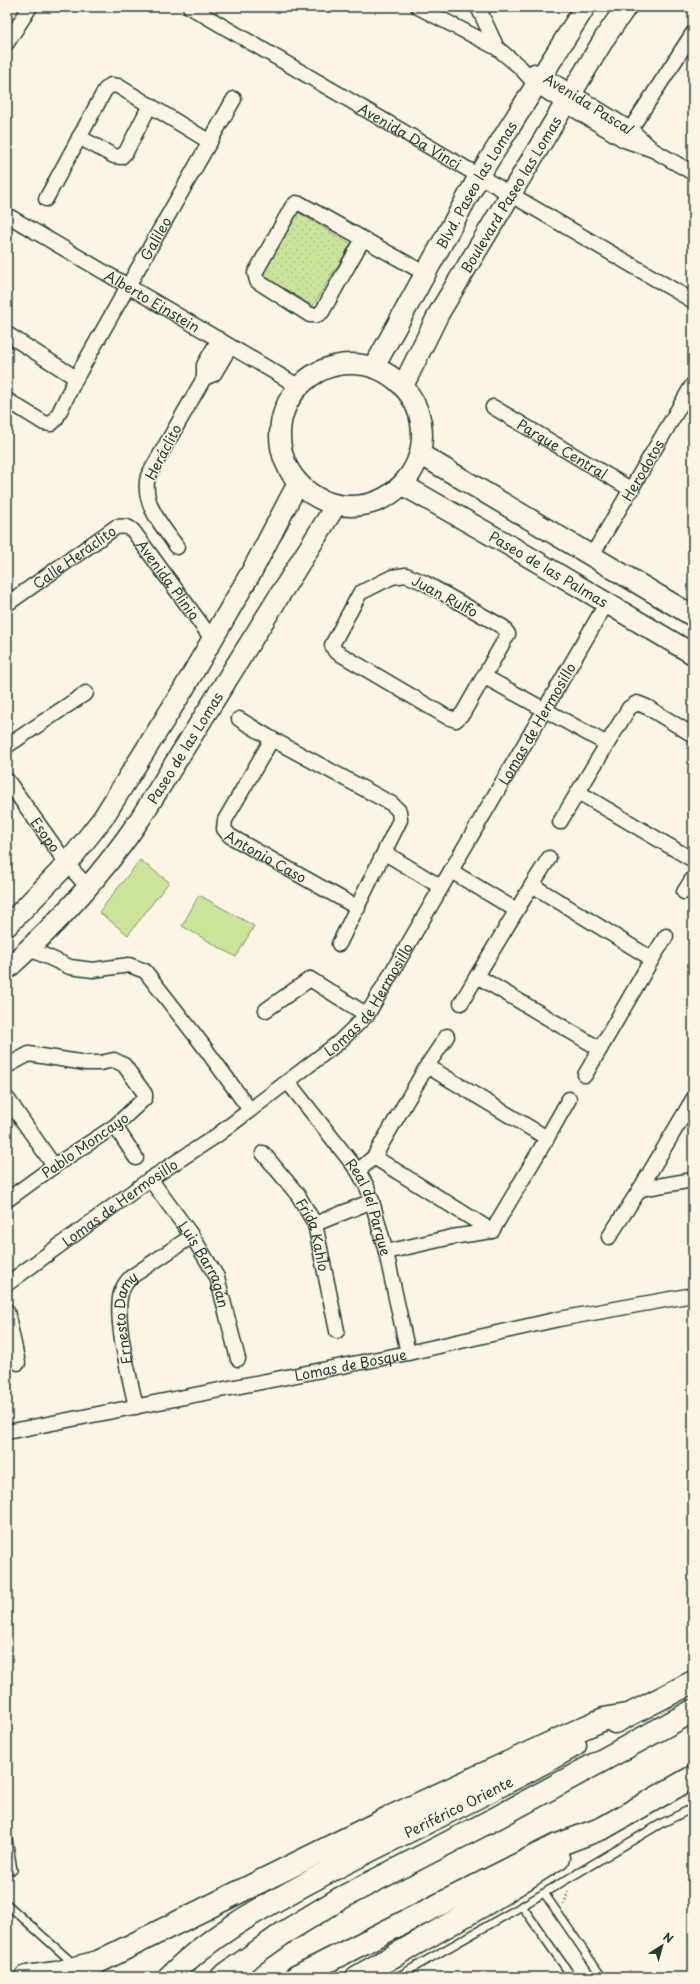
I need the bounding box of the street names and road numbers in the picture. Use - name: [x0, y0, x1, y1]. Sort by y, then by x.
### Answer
- street label: Avenida Pascal: [540, 67, 639, 139]
- street label: Avenida Da Vinci: [355, 97, 466, 174]
- street label: Boulevard Paseo las Lomas: [455, 112, 566, 277]
- street label: Blvd. Paseo las Lomas: [431, 117, 522, 252]
- street label: Galileo: [134, 212, 176, 264]
- street label: Alberto Einstein: [101, 264, 204, 337]
- street label: Parque Central: [513, 413, 612, 484]
- street label: Heráclito: [140, 420, 187, 484]
- street label: Herodotos: [616, 435, 669, 505]
- street label: Calle Heráclito: [28, 520, 120, 593]
- street label: Paseo de las Palmas: [485, 525, 612, 612]
- street label: Avenida Plinio: [132, 535, 205, 624]
- street label: Juan Rulfo: [408, 570, 482, 622]
- street label: Lomas de Hermosillo: [493, 658, 580, 789]
- street label: Paseo de las Lomas: [141, 687, 228, 808]
- street label: Esopo: [26, 813, 66, 856]
- street label: Antonio Caso: [221, 825, 311, 888]
- street label: Lomas de Hermosillo: [319, 938, 418, 1061]
- street label: Pablo Moncayo: [37, 1107, 133, 1183]
- street label: Lomas de Hermosillo: [57, 1153, 182, 1251]
- street label: Real del Parque: [341, 1154, 397, 1258]
- street label: Frida Kahlo: [291, 1194, 335, 1273]
- street label: Luis Barragán: [174, 1216, 235, 1310]
- street label: Ernesto Damy: [109, 1265, 141, 1366]
- street label: Lomas de Bosque: [293, 1343, 409, 1386]
- street label: Periférico Oriente: [400, 1770, 517, 1843]

